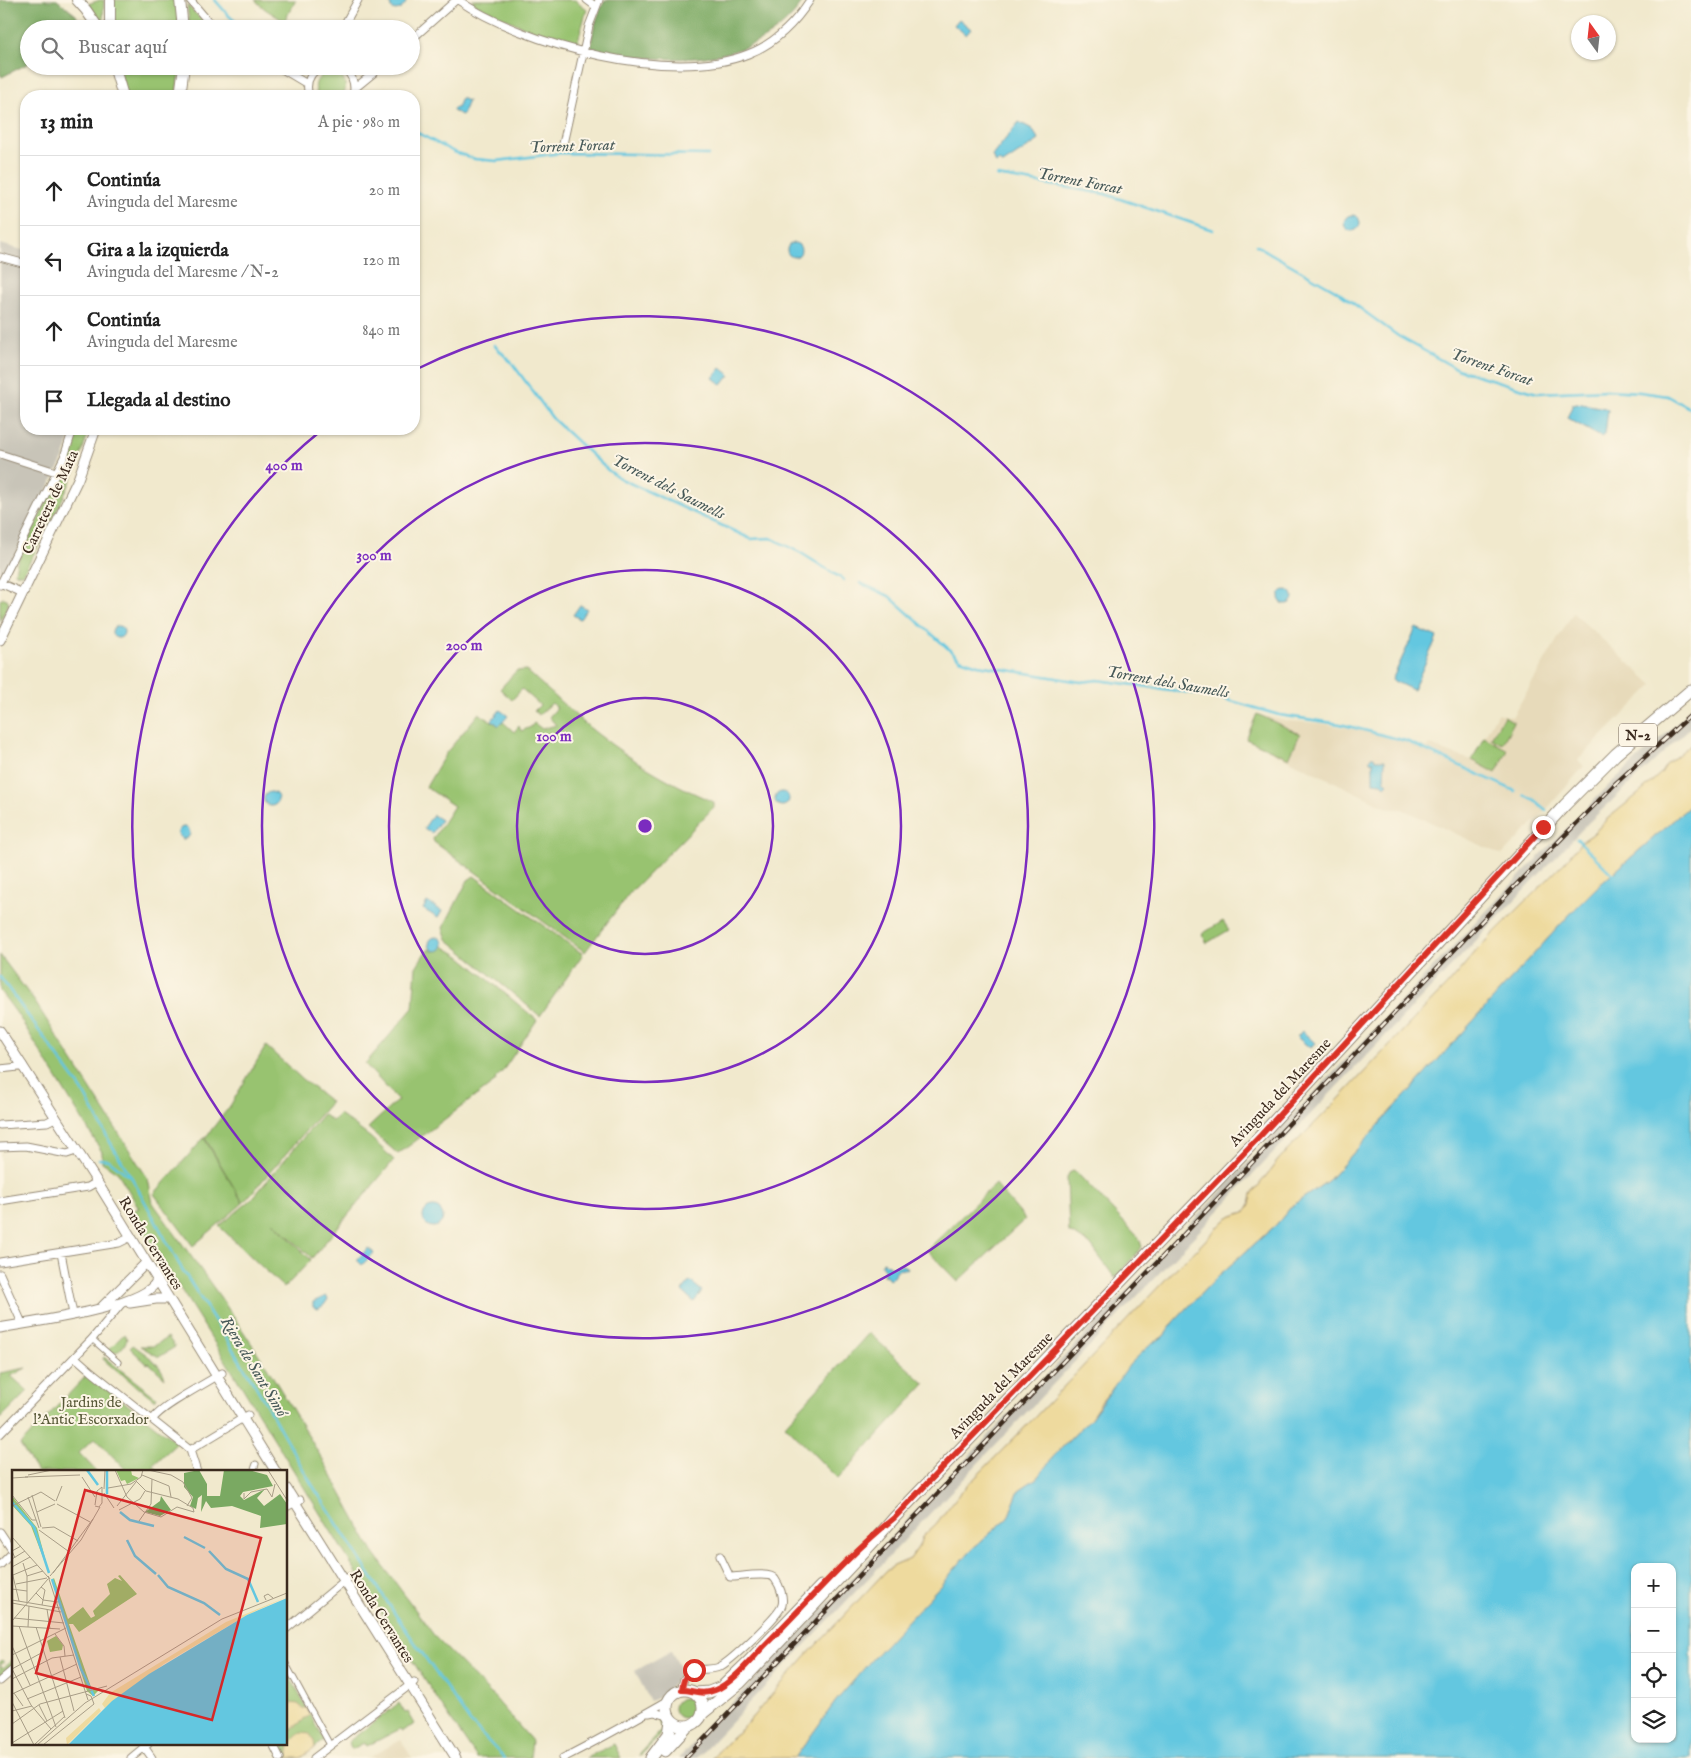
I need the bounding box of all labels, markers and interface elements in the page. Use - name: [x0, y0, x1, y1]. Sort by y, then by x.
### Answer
- north arrow: [1571, 15, 1616, 60]
- search box: [20, 20, 420, 75]
- icon: search: [38, 34, 66, 62]
- text: Buscar aquí: [78, 36, 167, 60]
- text: 13 min: [40, 109, 93, 136]
- text: A pie · 980 m: [318, 113, 400, 133]
- water label: Torrent Forcat: [529, 135, 616, 158]
- water label: Torrent Forcat: [1036, 164, 1124, 200]
- text: Continúa: [87, 169, 161, 193]
- icon: ahead: [40, 177, 68, 205]
- text: 20 m: [369, 181, 400, 201]
- text: Avinguda del Maresme: [87, 193, 238, 213]
- text: Gira a la izquierda: [87, 239, 229, 263]
- icon: left: [40, 247, 68, 275]
- text: 120 m: [363, 251, 400, 271]
- text: Avinguda del Maresme / N-2: [87, 263, 279, 283]
- text: Continúa: [87, 309, 161, 333]
- icon: ahead: [40, 317, 68, 345]
- text: 840 m: [362, 321, 400, 341]
- text: Avinguda del Maresme: [87, 333, 238, 353]
- water label: Torrent Forcat: [1448, 344, 1536, 392]
- icon: arrive: [40, 387, 68, 415]
- text: Llegada al destino: [87, 389, 230, 413]
- street label: Carretera de Mata: [18, 447, 83, 557]
- water label: Torrent dels Saumells: [608, 451, 728, 525]
- text: 400 m: [266, 456, 303, 475]
- text: 300 m: [356, 546, 392, 565]
- text: 200 m: [446, 636, 483, 655]
- water label: Torrent dels Saumells: [1105, 662, 1231, 704]
- road number: N-2: [1619, 724, 1657, 746]
- text: 100 m: [536, 727, 572, 746]
- route end: [1532, 816, 1555, 839]
- centre of rings: [636, 817, 654, 835]
- street label: Avinguda del Maresme: [1225, 1034, 1336, 1151]
- street label: Ronda Cervantes: [114, 1193, 187, 1293]
- water label: Riera de Sant Simó: [215, 1313, 292, 1423]
- street label: Avinguda del Maresme: [945, 1328, 1057, 1443]
- park label: Jardins de l'Antic Escorxador: [33, 1393, 149, 1429]
- inset map: [12, 1470, 288, 1746]
- map controls: [1631, 1563, 1676, 1743]
- button: +: [1631, 1563, 1676, 1608]
- street label: Ronda Cervantes: [345, 1566, 418, 1666]
- button: −: [1631, 1608, 1676, 1653]
- button: locate: [1631, 1653, 1676, 1698]
- route start: [683, 1659, 706, 1682]
- button: layers: [1631, 1698, 1676, 1743]

